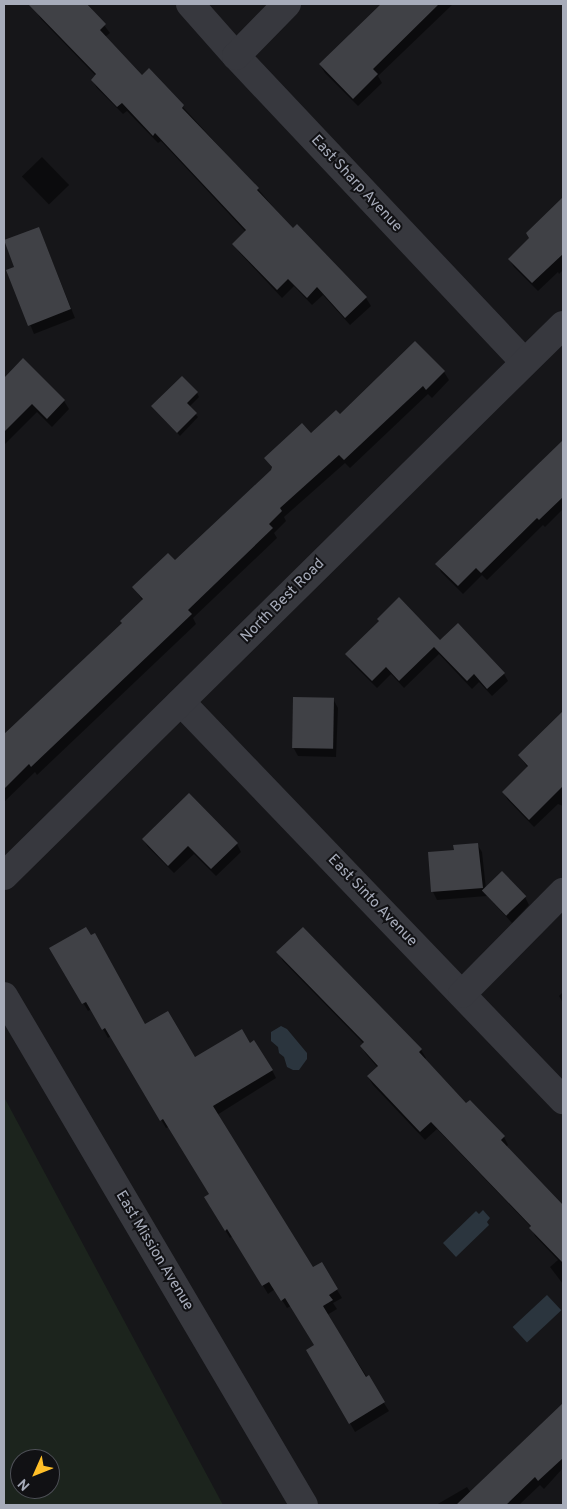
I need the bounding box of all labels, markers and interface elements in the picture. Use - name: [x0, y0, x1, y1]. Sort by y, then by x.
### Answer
- street label: East Sharp Avenue: [306, 132, 406, 236]
- street label: North Best Road: [237, 555, 329, 647]
- street label: East Sinto Avenue: [323, 851, 421, 951]
- street label: East Mission Avenue: [111, 1188, 197, 1314]
- north arrow: [10, 1449, 60, 1499]
- text: N: [15, 1475, 34, 1494]

